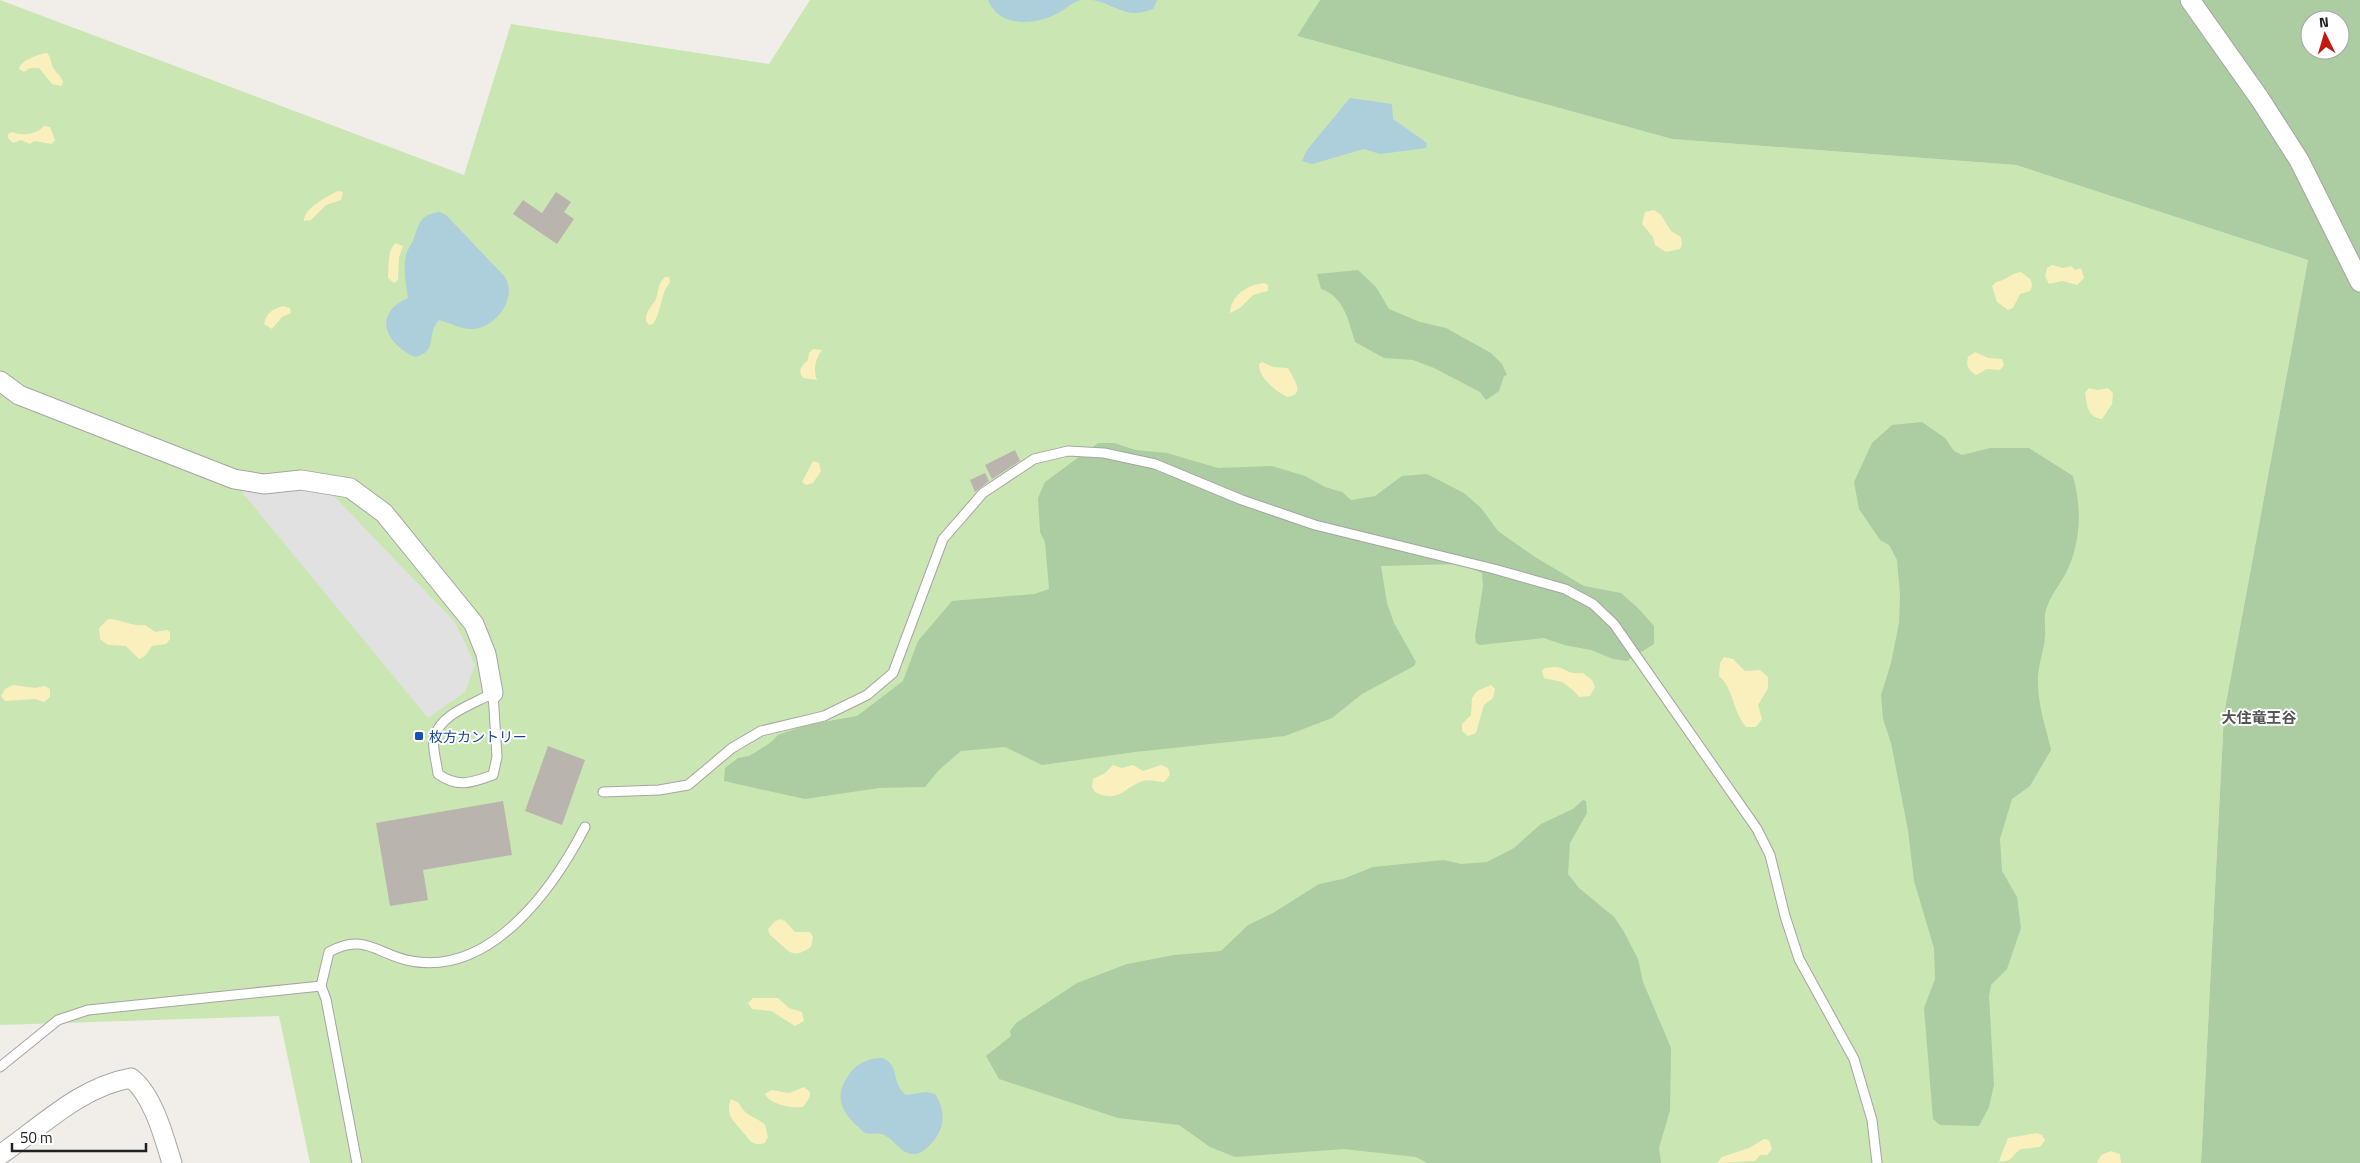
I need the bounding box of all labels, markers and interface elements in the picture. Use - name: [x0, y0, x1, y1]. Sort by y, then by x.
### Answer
- north arrow: [2300, 10, 2350, 60]
- text: N: [2318, 11, 2330, 32]
- district label: 大住竜王谷: [2221, 706, 2297, 729]
- place label: 枚方カントリー: [429, 726, 527, 747]
- marker: 枚方カントリー: [413, 730, 425, 742]
- scale bar: [12, 1120, 146, 1152]
- text: 50 m: [20, 1126, 53, 1149]

